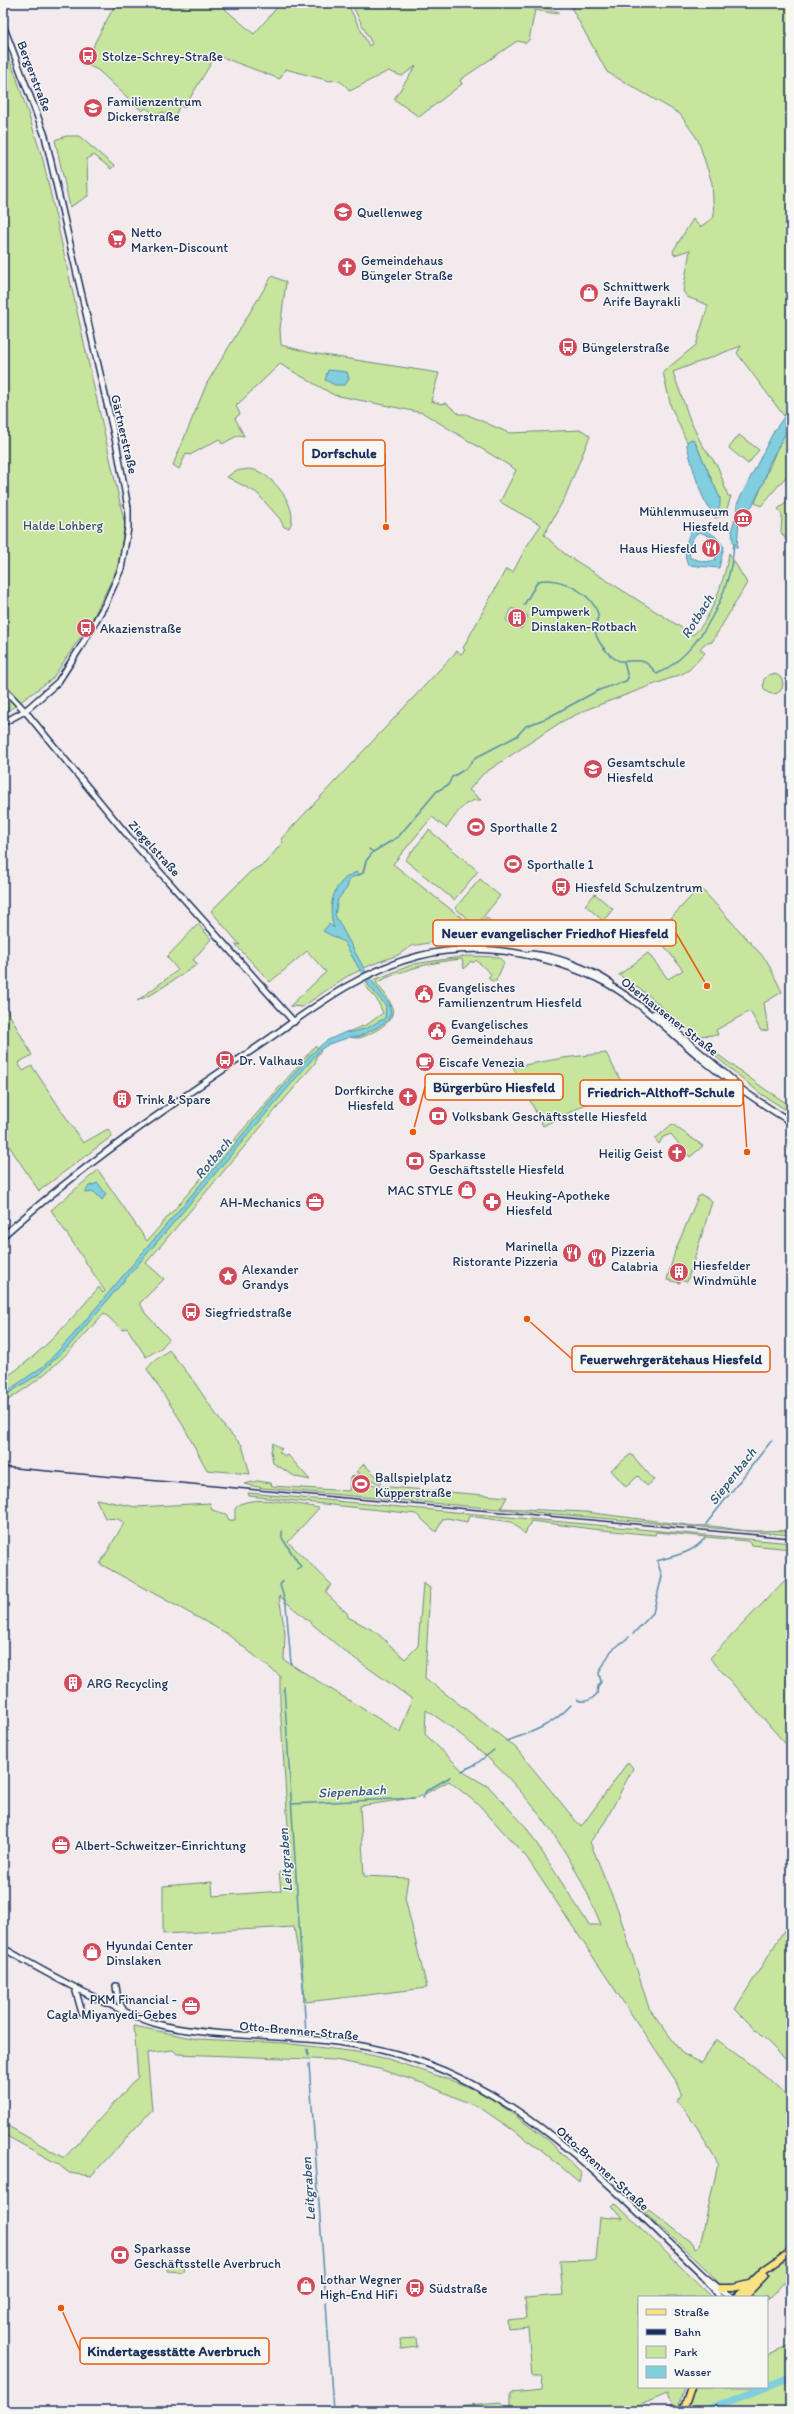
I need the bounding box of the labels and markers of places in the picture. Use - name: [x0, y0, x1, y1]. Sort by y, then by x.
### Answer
- bus stop icon: Stolze-Schrey-Straße: [77, 45, 99, 67]
- place label: Stolze-Schrey-Straße: [102, 49, 223, 64]
- place label: Familienzentrum Dickerstraße: [107, 94, 202, 124]
- school or university icon: Familienzentrum Dickerstraße: [82, 97, 104, 119]
- school or university icon: Quellenweg: [332, 201, 354, 223]
- place label: Quellenweg: [357, 205, 423, 220]
- place label: Netto Marken-Discount: [131, 225, 228, 255]
- supermarket icon: Netto Marken-Discount: [106, 228, 128, 250]
- place label: Gemeindehaus Büngeler Straße: [361, 253, 453, 283]
- church icon: Gemeindehaus Büngeler Straße: [336, 256, 358, 278]
- place label: Schnittwerk Arife Bayrakli: [603, 279, 681, 309]
- shop icon: Schnittwerk Arife Bayrakli: [578, 282, 600, 304]
- bus stop icon: Büngelerstraße: [557, 336, 579, 358]
- place label: Büngelerstraße: [582, 340, 670, 355]
- callout: Dorfschule: [303, 440, 385, 466]
- place label: Mühlenmuseum Hiesfeld: [639, 504, 729, 534]
- museum icon: Mühlenmuseum Hiesfeld: [732, 507, 754, 529]
- restaurant icon: Haus Hiesfeld: [700, 537, 722, 559]
- place label: Haus Hiesfeld: [619, 541, 697, 556]
- place label: Pumpwerk Dinslaken-Rotbach: [531, 604, 637, 634]
- building icon: Pumpwerk Dinslaken-Rotbach: [506, 607, 528, 629]
- bus stop icon: Akazienstraße: [75, 617, 97, 639]
- place label: Akazienstraße: [100, 621, 181, 636]
- place label: Gesamtschule Hiesfeld: [607, 755, 685, 785]
- school or university icon: Gesamtschule Hiesfeld: [582, 758, 604, 780]
- sports icon: Sporthalle 2: [465, 816, 487, 838]
- place label: Sporthalle 2: [490, 820, 558, 835]
- sports icon: Sporthalle 1: [502, 853, 524, 875]
- place label: Sporthalle 1: [527, 857, 594, 872]
- bus stop icon: Hiesfeld Schulzentrum: [550, 876, 572, 898]
- place label: Hiesfeld Schulzentrum: [575, 880, 703, 895]
- callout: Neuer evangelischer Friedhof Hiesfeld: [433, 920, 676, 946]
- place label: Evangelisches Familienzentrum Hiesfeld: [438, 980, 582, 1010]
- public building icon: Evangelisches Familienzentrum Hiesfeld: [413, 983, 435, 1005]
- place label: Evangelisches Gemeindehaus: [451, 1017, 533, 1047]
- public building icon: Evangelisches Gemeindehaus: [426, 1020, 448, 1042]
- bus stop icon: Dr. Valhaus: [214, 1049, 236, 1071]
- cafe icon: Eiscafe Venezia: [414, 1051, 436, 1073]
- place label: Dr. Valhaus: [239, 1053, 304, 1068]
- place label: Eiscafe Venezia: [439, 1055, 525, 1070]
- callout: Bürgerbüro Hiesfeld: [425, 1074, 563, 1100]
- callout: Friedrich-Althoff-Schule: [580, 1080, 743, 1106]
- place label: Dorfkirche Hiesfeld: [334, 1083, 394, 1113]
- church icon: Dorfkirche Hiesfeld: [397, 1086, 419, 1108]
- building icon: Trink & Spare: [111, 1088, 133, 1110]
- place label: Trink & Spare: [136, 1092, 211, 1107]
- bank icon: Volksbank Geschäftsstelle Hiesfeld: [427, 1105, 449, 1127]
- place label: Volksbank Geschäftsstelle Hiesfeld: [452, 1109, 647, 1124]
- church icon: Heilig Geist: [666, 1142, 688, 1164]
- place label: Heilig Geist: [599, 1146, 663, 1161]
- place label: Sparkasse Geschäftsstelle Hiesfeld: [429, 1147, 564, 1177]
- bank icon: Sparkasse Geschäftsstelle Hiesfeld: [404, 1150, 426, 1172]
- shop icon: MAC STYLE: [456, 1179, 478, 1201]
- place label: MAC STYLE: [387, 1183, 453, 1198]
- place label: Heuking-Apotheke Hiesfeld: [506, 1188, 610, 1218]
- office icon: AH-Mechanics: [304, 1191, 326, 1213]
- pharmacy icon: Heuking-Apotheke Hiesfeld: [481, 1191, 503, 1213]
- place label: AH-Mechanics: [220, 1195, 301, 1210]
- place label: Marinella Ristorante Pizzeria: [453, 1239, 559, 1269]
- restaurant icon: Marinella Ristorante Pizzeria: [561, 1242, 583, 1264]
- place label: Pizzeria Calabria: [611, 1244, 658, 1274]
- restaurant icon: Pizzeria Calabria: [586, 1247, 608, 1269]
- place label: Hiesfelder Windmühle: [693, 1258, 757, 1288]
- building icon: Hiesfelder Windmühle: [668, 1261, 690, 1283]
- place label: Alexander Grandys: [242, 1262, 299, 1292]
- place icon: Alexander Grandys: [217, 1265, 239, 1287]
- bus stop icon: Siegfriedstraße: [180, 1301, 202, 1323]
- place label: Siegfriedstraße: [205, 1305, 292, 1320]
- callout: Feuerwehrgerätehaus Hiesfeld: [572, 1346, 770, 1372]
- place label: Ballspielplatz Küpperstraße: [375, 1470, 452, 1500]
- sports icon: Ballspielplatz Küpperstraße: [350, 1473, 372, 1495]
- building icon: ARG Recycling: [62, 1672, 84, 1694]
- place label: ARG Recycling: [87, 1676, 169, 1691]
- office icon: Albert-Schweitzer-Einrichtung: [50, 1834, 72, 1856]
- place label: Albert-Schweitzer-Einrichtung: [75, 1838, 246, 1853]
- place label: Hyundai Center Dinslaken: [106, 1938, 194, 1968]
- shop icon: Hyundai Center Dinslaken: [81, 1941, 103, 1963]
- place label: PKM Financial - Cagla Miyanyedi-Gebes: [46, 1992, 177, 2022]
- office icon: PKM Financial - Cagla Miyanyedi-Gebes: [180, 1995, 202, 2017]
- place label: Sparkasse Geschäftsstelle Averbruch: [134, 2241, 281, 2271]
- bank icon: Sparkasse Geschäftsstelle Averbruch: [109, 2244, 131, 2266]
- place label: Lothar Wegner High-End HiFi: [320, 2272, 402, 2302]
- shop icon: Lothar Wegner High-End HiFi: [295, 2275, 317, 2297]
- bus stop icon: Südstraße: [404, 2277, 426, 2299]
- place label: Südstraße: [429, 2281, 487, 2296]
- callout: Kindertagesstätte Averbruch: [80, 2338, 269, 2364]

